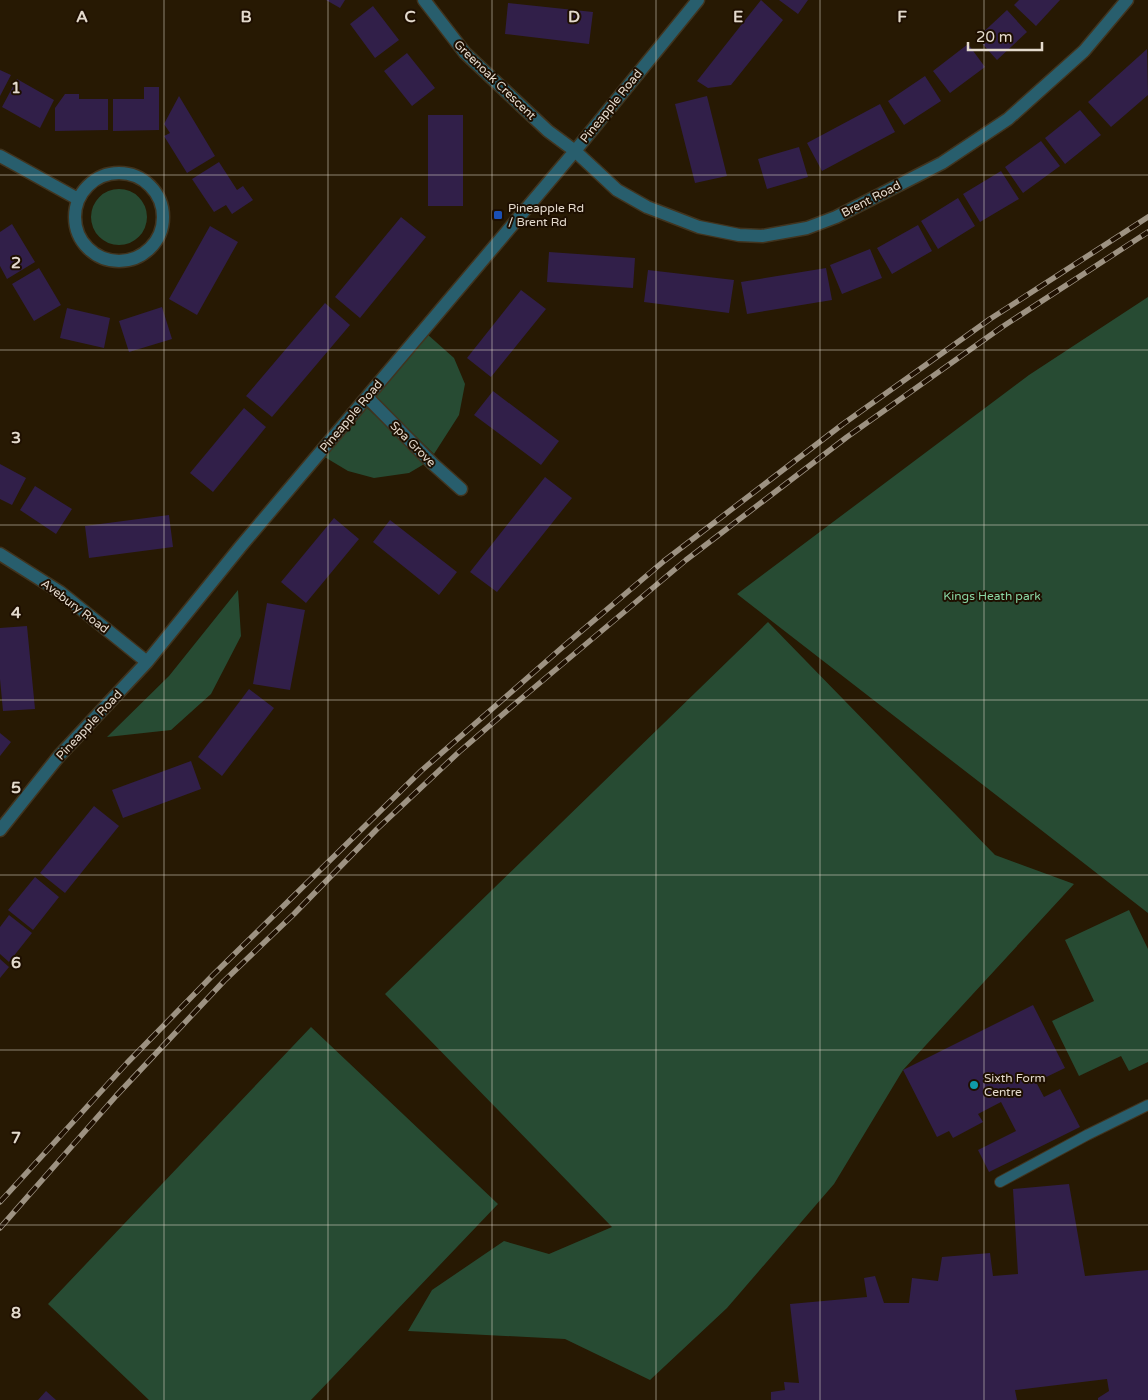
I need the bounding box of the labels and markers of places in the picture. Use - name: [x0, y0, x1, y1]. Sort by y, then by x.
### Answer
- place label: Pineapple Rd / Brent Rd: [508, 201, 584, 229]
- marker: Pineapple Rd / Brent Rd: [492, 209, 504, 221]
- place label: Sixth Form Centre: [984, 1071, 1046, 1099]
- marker: Sixth Form Centre: [968, 1079, 980, 1091]

